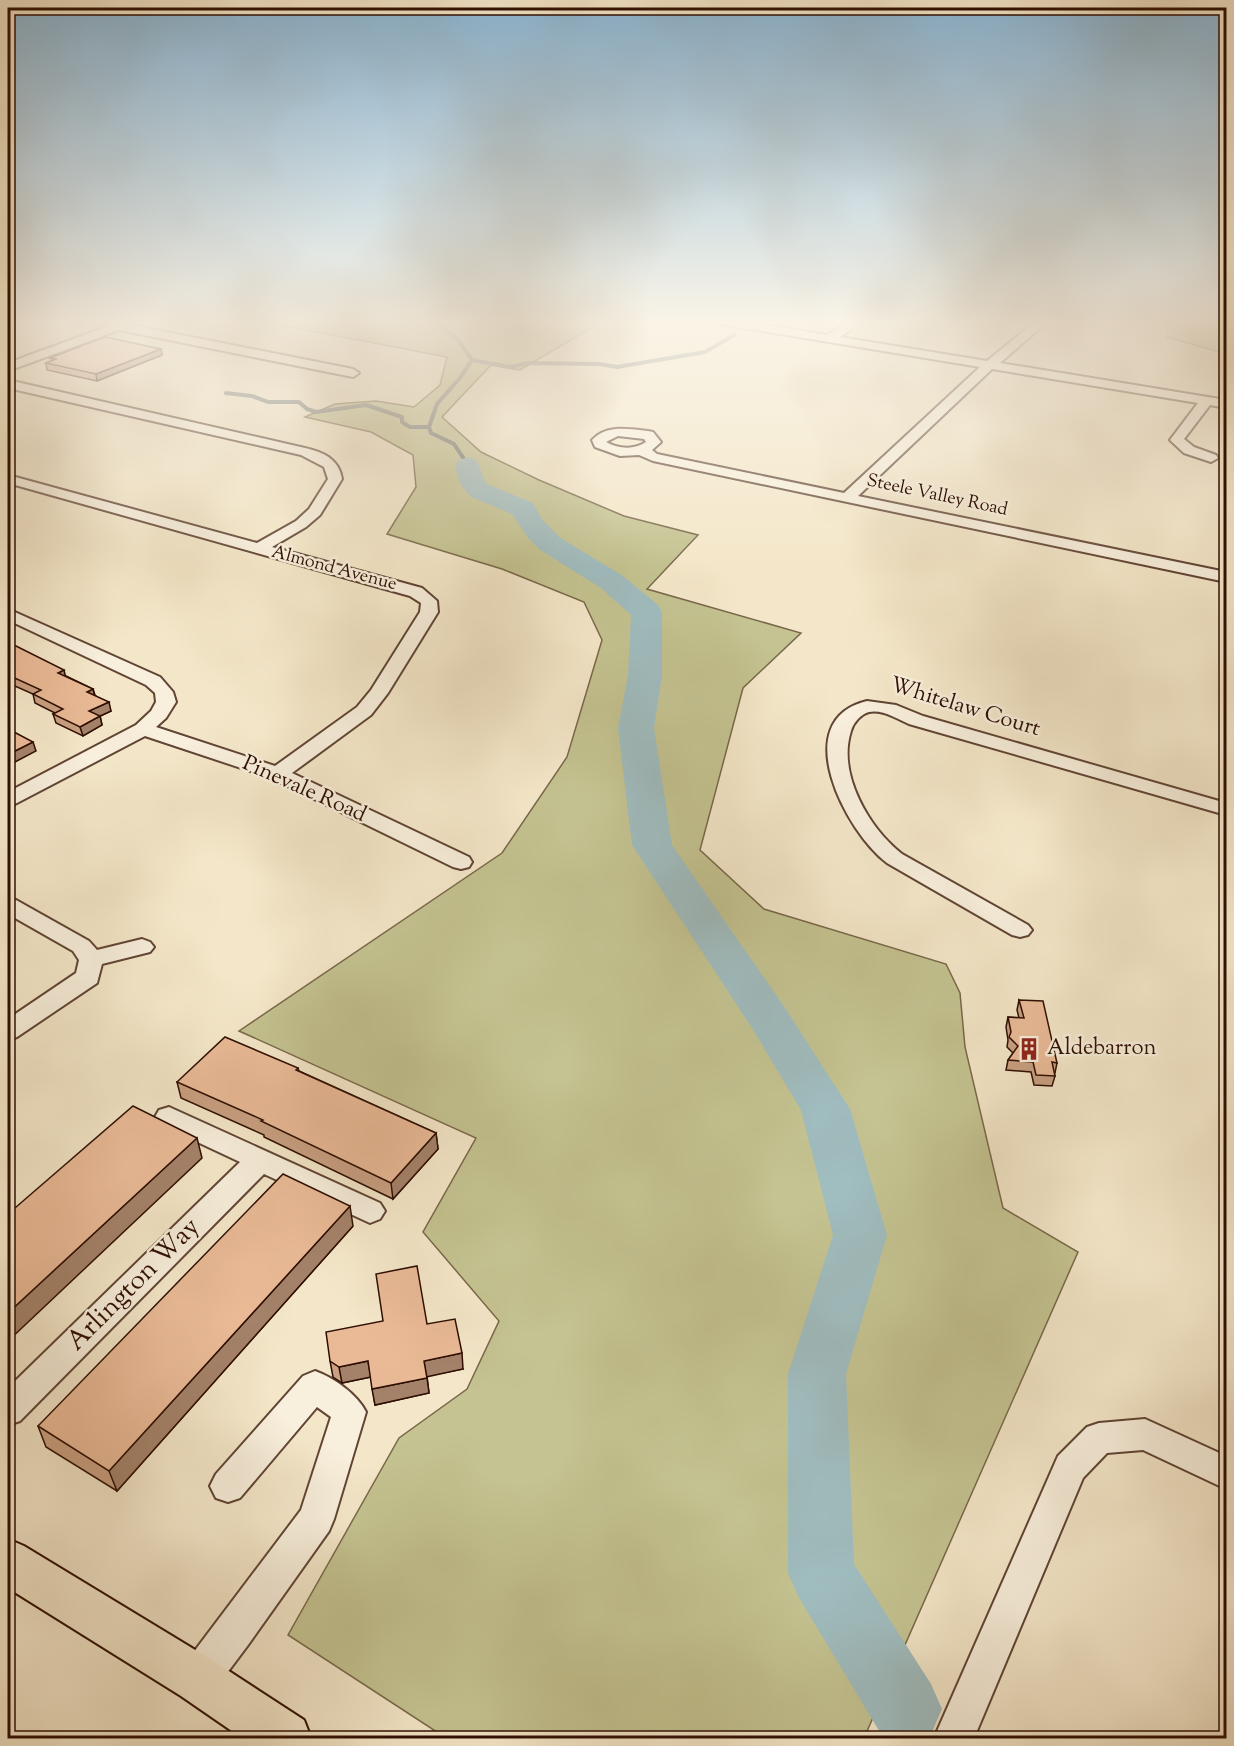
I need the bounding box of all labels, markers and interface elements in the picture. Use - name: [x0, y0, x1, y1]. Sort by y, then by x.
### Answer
- street label: Steele Valley Road: [864, 468, 1010, 524]
- street label: Almond Avenue: [268, 540, 400, 598]
- street label: Whitelaw Court: [886, 670, 1045, 746]
- street label: Pinevale Road: [237, 748, 371, 832]
- place label: Aldebarron: [1047, 1033, 1156, 1065]
- building icon: Aldebarron: [1016, 1036, 1042, 1062]
- street label: Arlington Way: [58, 1209, 210, 1361]

